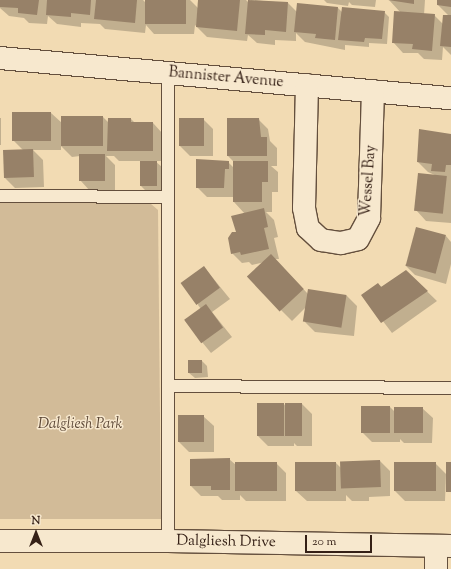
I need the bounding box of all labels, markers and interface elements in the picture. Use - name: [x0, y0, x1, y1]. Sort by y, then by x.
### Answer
- street label: Bannister Avenue: [168, 64, 284, 92]
- street label: Wessel Bay: [358, 145, 380, 217]
- park label: Dalgliesh Park: [38, 416, 122, 434]
- north arrow: [16, 513, 56, 553]
- text: N: [32, 513, 40, 529]
- scale bar: [307, 527, 374, 553]
- street label: Dalgliesh Drive: [176, 532, 276, 552]
- text: 20 m: [312, 533, 336, 551]

